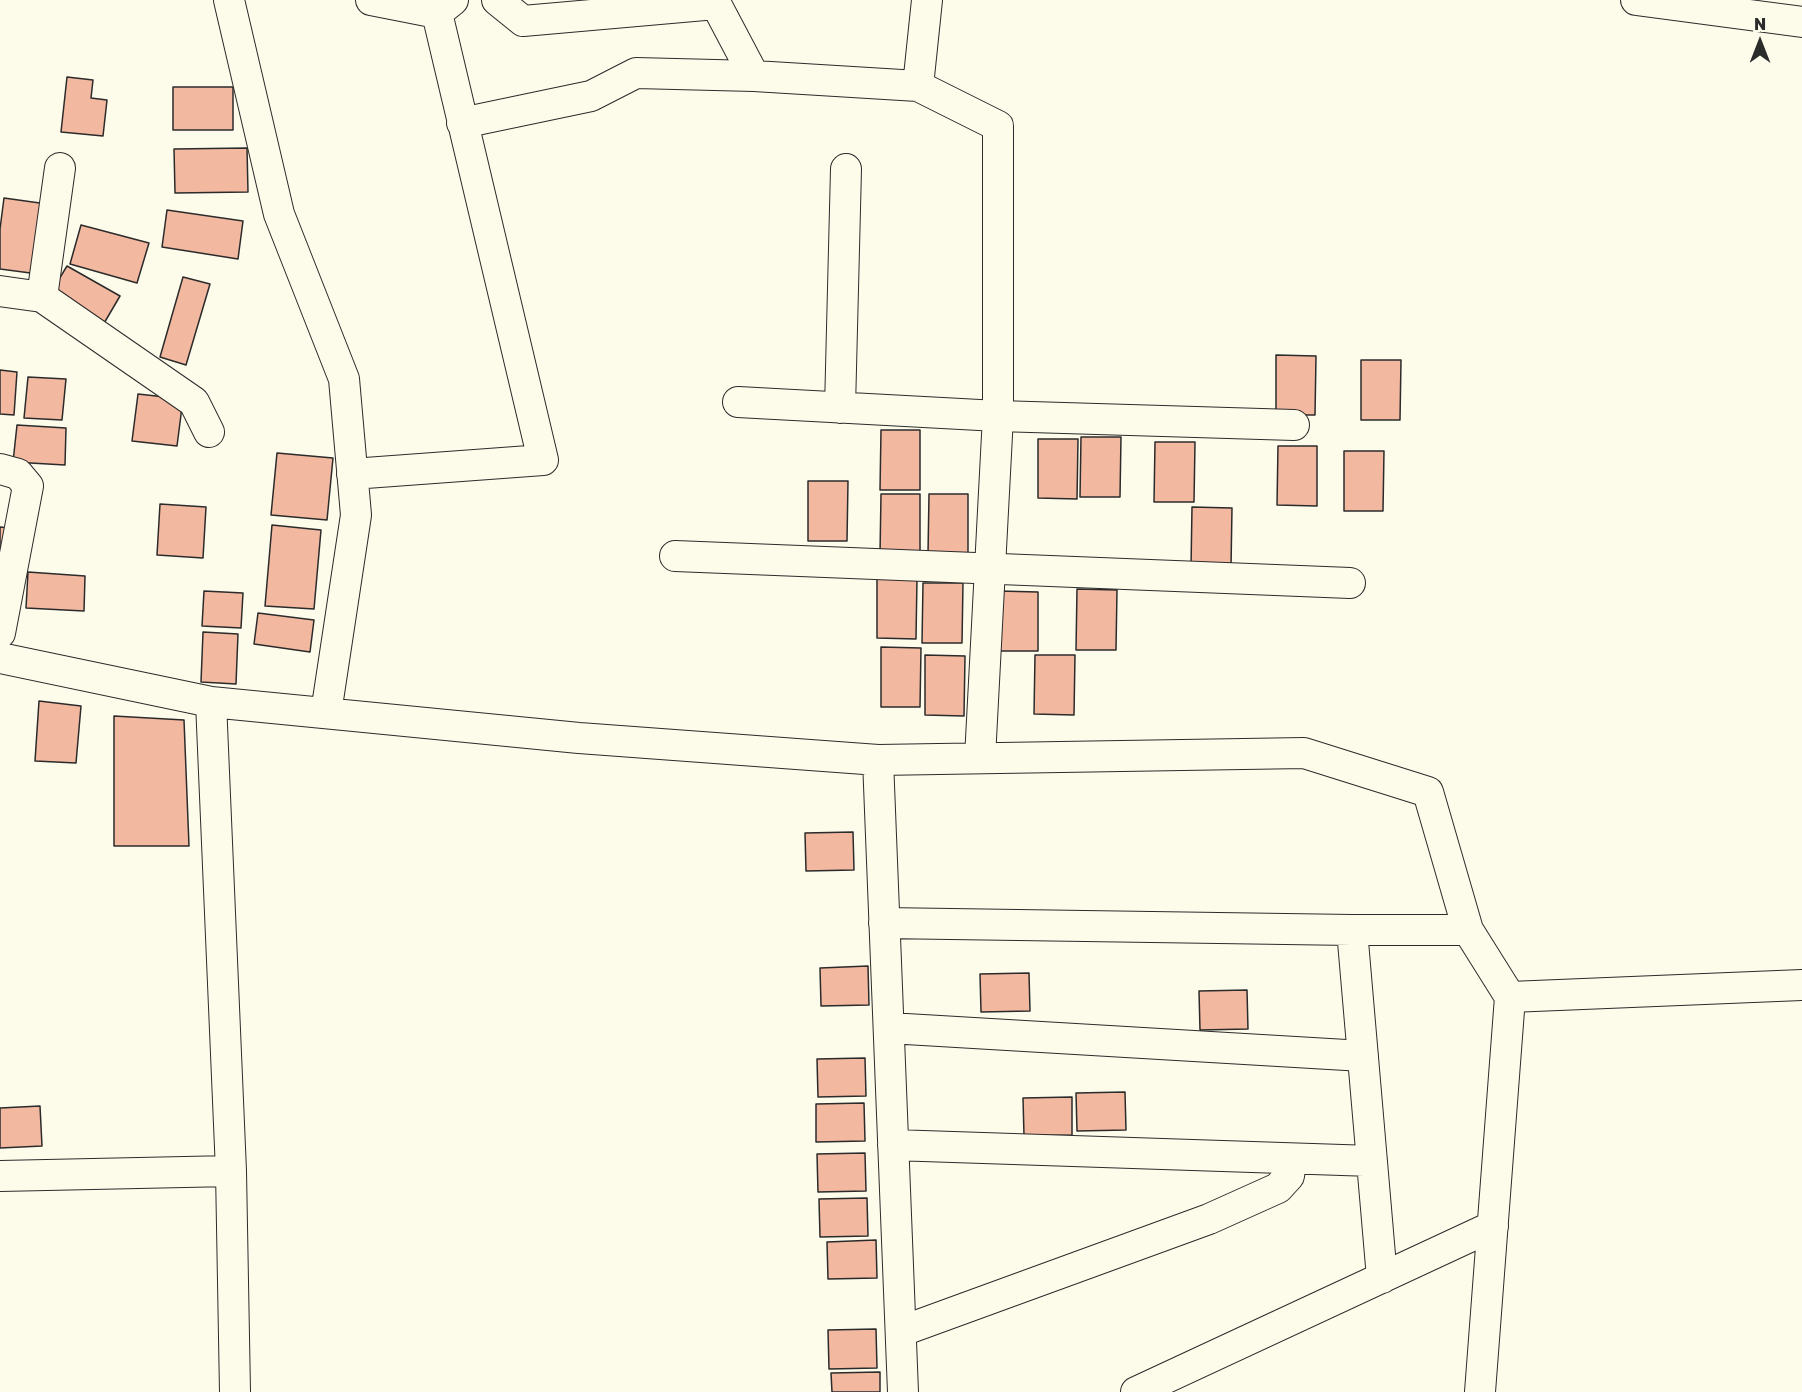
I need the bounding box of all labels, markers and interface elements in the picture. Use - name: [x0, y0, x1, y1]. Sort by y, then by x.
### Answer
- north arrow: [1730, 12, 1790, 72]
- text: N: [1754, 14, 1766, 34]

